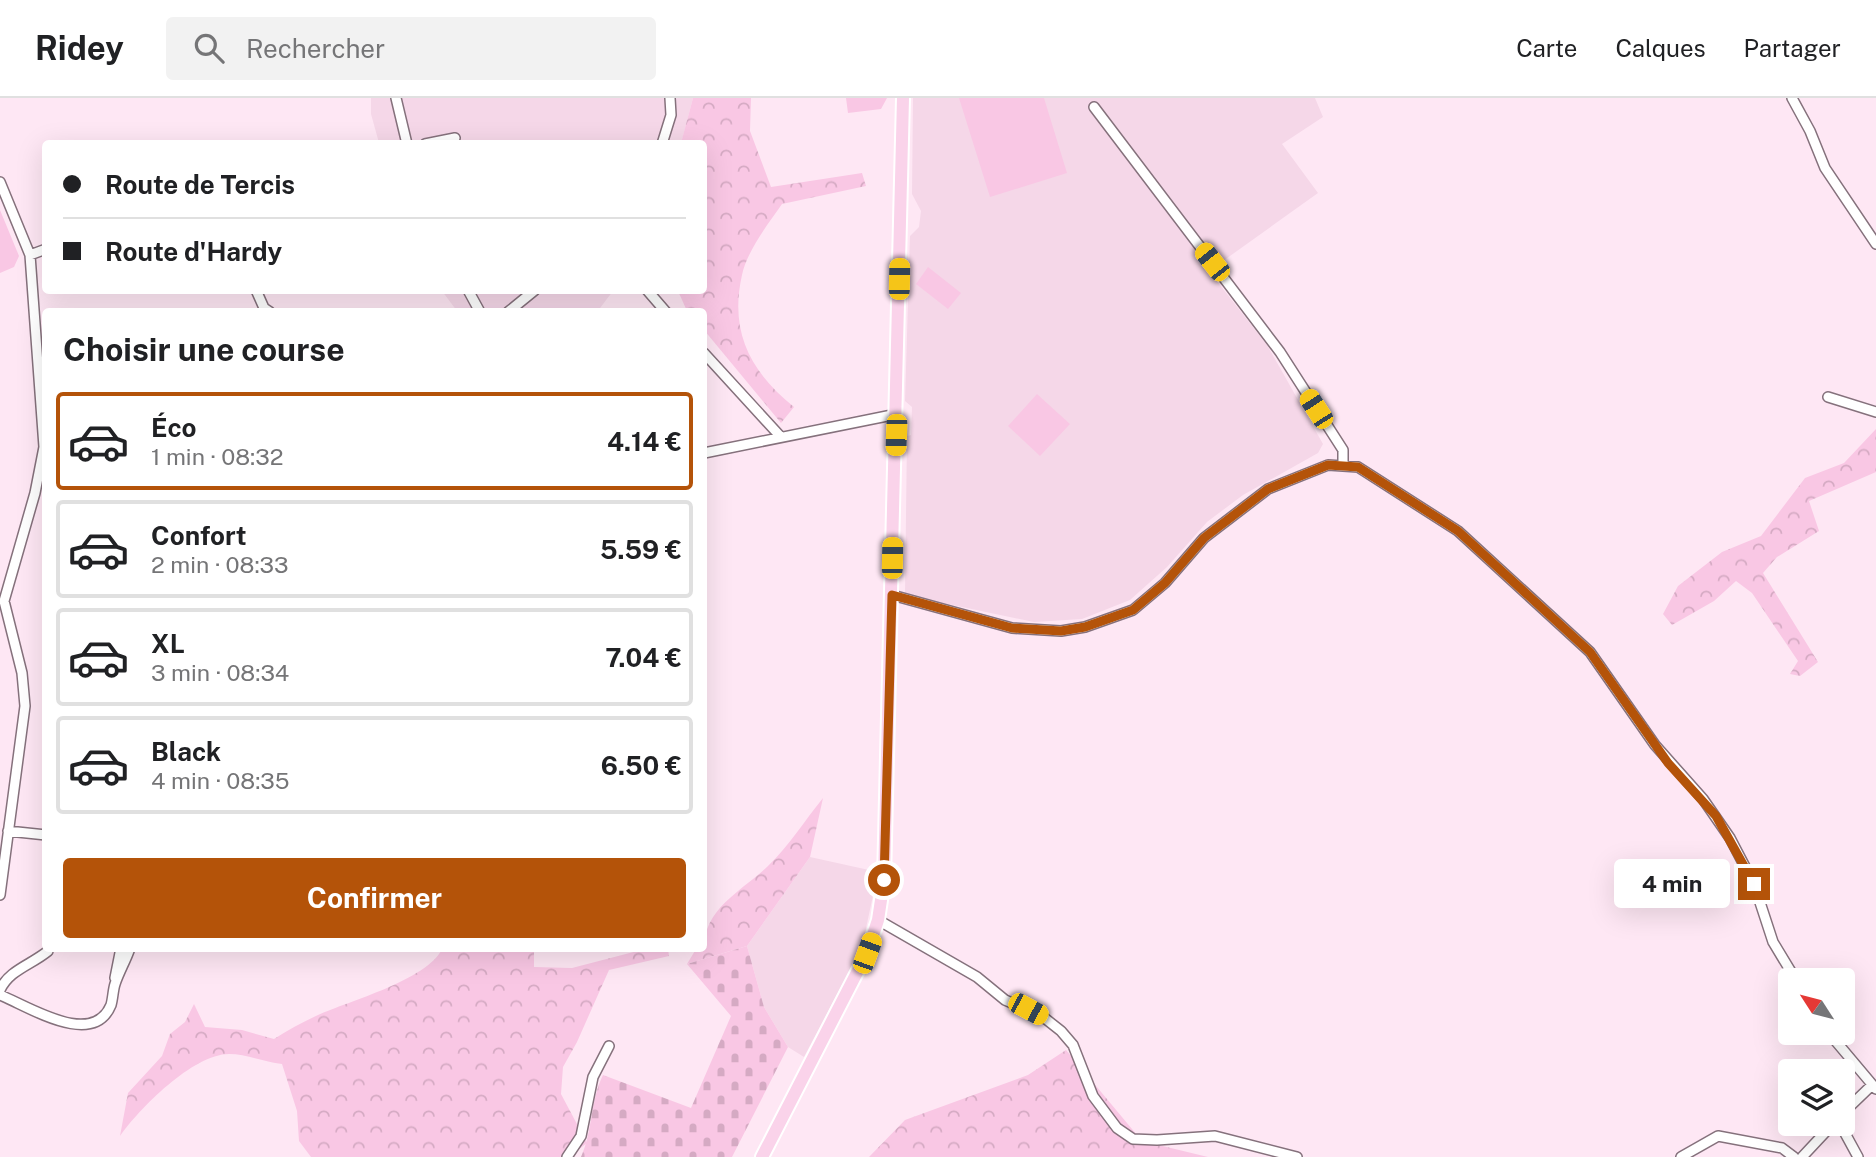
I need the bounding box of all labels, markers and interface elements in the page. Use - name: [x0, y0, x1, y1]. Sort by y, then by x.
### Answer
- search box: [166, 17, 656, 80]
- text: Ridey: [35, 29, 124, 67]
- icon: search: [190, 29, 228, 67]
- text: Rechercher: [246, 33, 385, 64]
- text: Carte: [1516, 34, 1577, 62]
- text: Calques: [1615, 34, 1706, 62]
- text: Partager: [1744, 34, 1841, 62]
- text: Route de Tercis: [105, 169, 295, 200]
- text: Route d'Hardy: [105, 236, 282, 267]
- car: [1191, 239, 1234, 285]
- car: [889, 258, 910, 300]
- text: Choisir une course: [63, 331, 345, 368]
- car: [1296, 386, 1337, 432]
- icon: car: [67, 410, 130, 473]
- text: Éco: [151, 412, 197, 443]
- car: [885, 414, 908, 456]
- text: 4.14 €: [607, 426, 682, 457]
- text: 1 min · 08:32: [151, 443, 283, 470]
- icon: car: [67, 518, 130, 581]
- text: Confort: [151, 520, 247, 551]
- text: 5.59 €: [600, 534, 682, 565]
- car: [882, 537, 903, 579]
- text: 2 min · 08:33: [151, 551, 288, 578]
- icon: car: [67, 626, 130, 689]
- text: XL: [151, 628, 185, 659]
- text: 7.04 €: [605, 642, 682, 673]
- text: 3 min · 08:34: [151, 659, 289, 686]
- icon: car: [67, 734, 130, 797]
- text: Black: [151, 736, 221, 767]
- text: 6.50 €: [601, 750, 682, 781]
- text: 4 min · 08:35: [151, 767, 290, 794]
- button: Confirmer: [63, 858, 686, 938]
- callout: 4 min: [1614, 860, 1730, 908]
- route start: [868, 864, 900, 896]
- route end: [1738, 868, 1770, 900]
- text: 4 min: [1642, 870, 1702, 897]
- car: [850, 930, 885, 976]
- north arrow: [1778, 968, 1855, 1045]
- map controls: [1778, 968, 1855, 1136]
- car: [1005, 990, 1052, 1028]
- button: layers: [1778, 1059, 1855, 1136]

